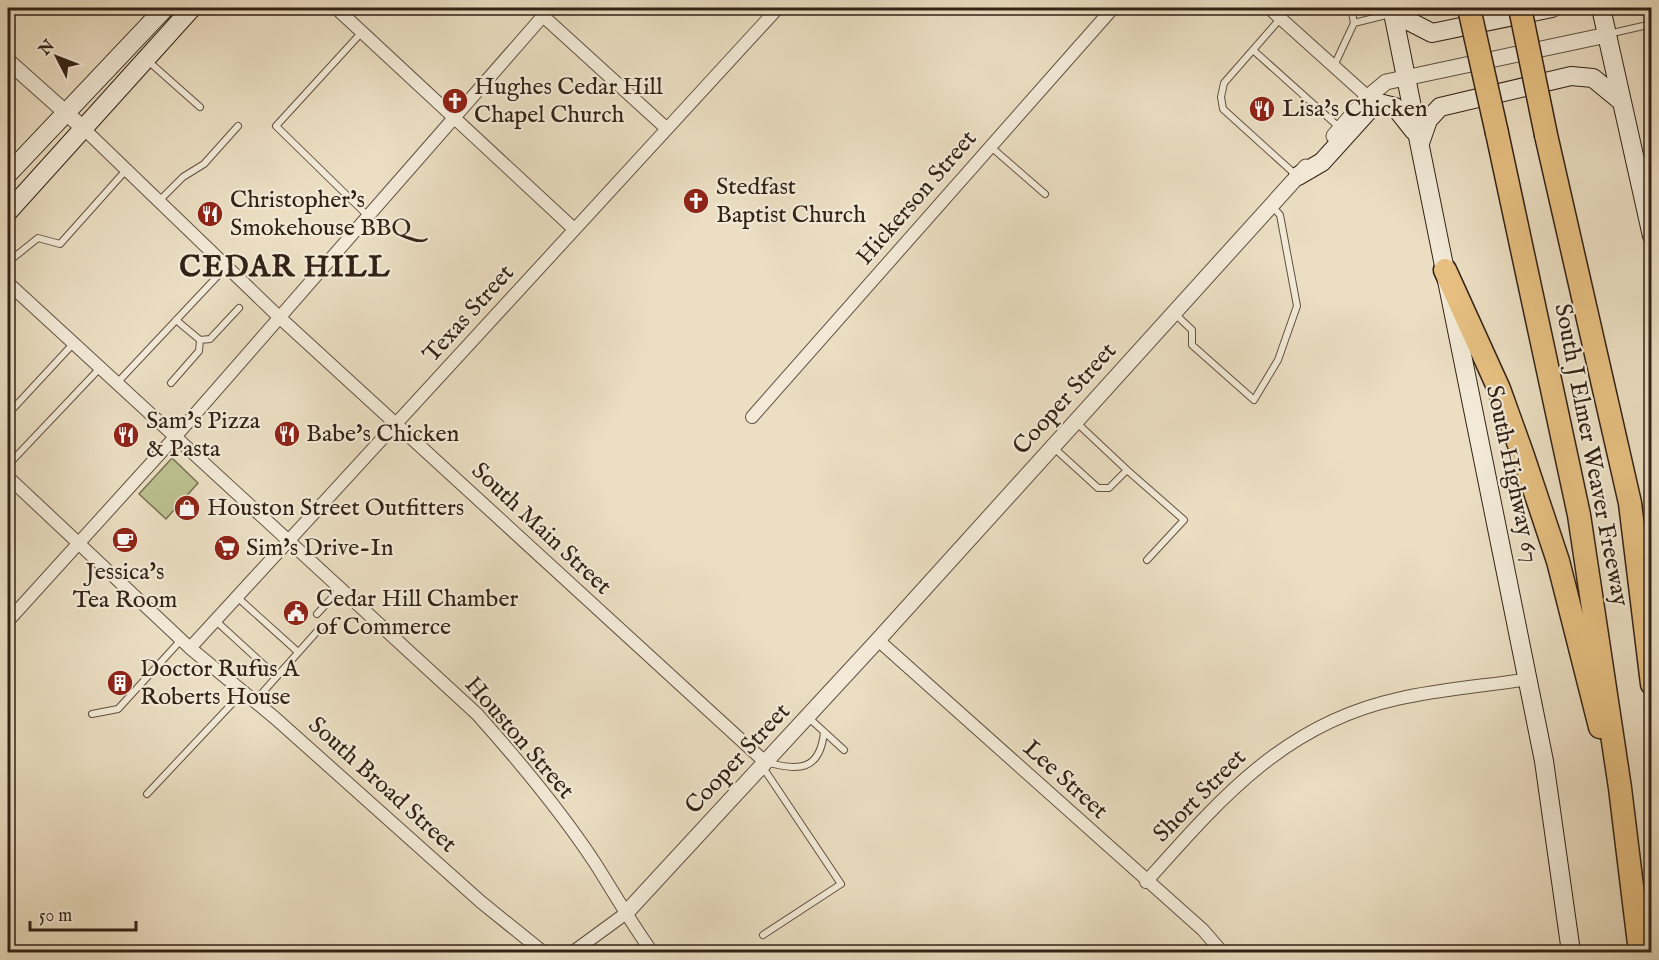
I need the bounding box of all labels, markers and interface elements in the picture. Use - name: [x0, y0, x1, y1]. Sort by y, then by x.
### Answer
- north arrow: [27, 27, 87, 87]
- text: N: [35, 36, 60, 61]
- place label: Hughes Cedar Hill Chapel Church: [474, 72, 663, 131]
- church icon: Hughes Cedar Hill Chapel Church: [440, 86, 470, 116]
- restaurant icon: Lisa's Chicken: [1247, 94, 1277, 124]
- place label: Lisa's Chicken: [1282, 94, 1428, 125]
- street label: Hickerson Street: [850, 124, 984, 272]
- place label: Stedfast Baptist Church: [716, 172, 866, 231]
- place label: Christopher's Smokehouse BBQ: [230, 185, 428, 244]
- church icon: Stedfast Baptist Church: [681, 186, 711, 216]
- restaurant icon: Christopher's Smokehouse BBQ: [195, 199, 225, 229]
- district label: CEDAR HILL: [179, 249, 391, 287]
- street label: Texas Street: [417, 258, 521, 370]
- street label: South J Elmer Weaver Freeway: [1546, 301, 1636, 609]
- street label: Cooper Street: [1006, 336, 1124, 462]
- street label: South Highway 67: [1478, 382, 1546, 566]
- place label: Sam's Pizza & Pasta: [146, 406, 261, 465]
- restaurant icon: Babe's Chicken: [272, 419, 302, 449]
- place label: Babe's Chicken: [306, 419, 459, 450]
- restaurant icon: Sam's Pizza & Pasta: [111, 420, 141, 450]
- street label: South Main Street: [464, 456, 618, 602]
- shop icon: Houston Street Outfitters: [172, 493, 202, 523]
- place label: Houston Street Outfitters: [207, 493, 464, 524]
- cafe icon: Jessica's Tea Room: [110, 525, 140, 555]
- supermarket icon: Sim's Drive-In: [212, 533, 242, 563]
- place label: Sim's Drive-In: [246, 533, 394, 564]
- place label: Jessica's Tea Room: [73, 557, 177, 616]
- place label: Cedar Hill Chamber of Commerce: [316, 584, 518, 643]
- public building icon: Cedar Hill Chamber of Commerce: [281, 598, 311, 628]
- place label: Doctor Rufus A Roberts House: [140, 654, 300, 713]
- building icon: Doctor Rufus A Roberts House: [105, 668, 135, 698]
- street label: Houston Street: [457, 670, 581, 806]
- street label: Cooper Street: [679, 697, 797, 821]
- street label: South Broad Street: [301, 710, 463, 860]
- street label: Lee Street: [1016, 734, 1114, 826]
- street label: Short Street: [1147, 743, 1253, 849]
- scale bar: [30, 894, 136, 932]
- text: 50 m: [39, 905, 72, 928]

